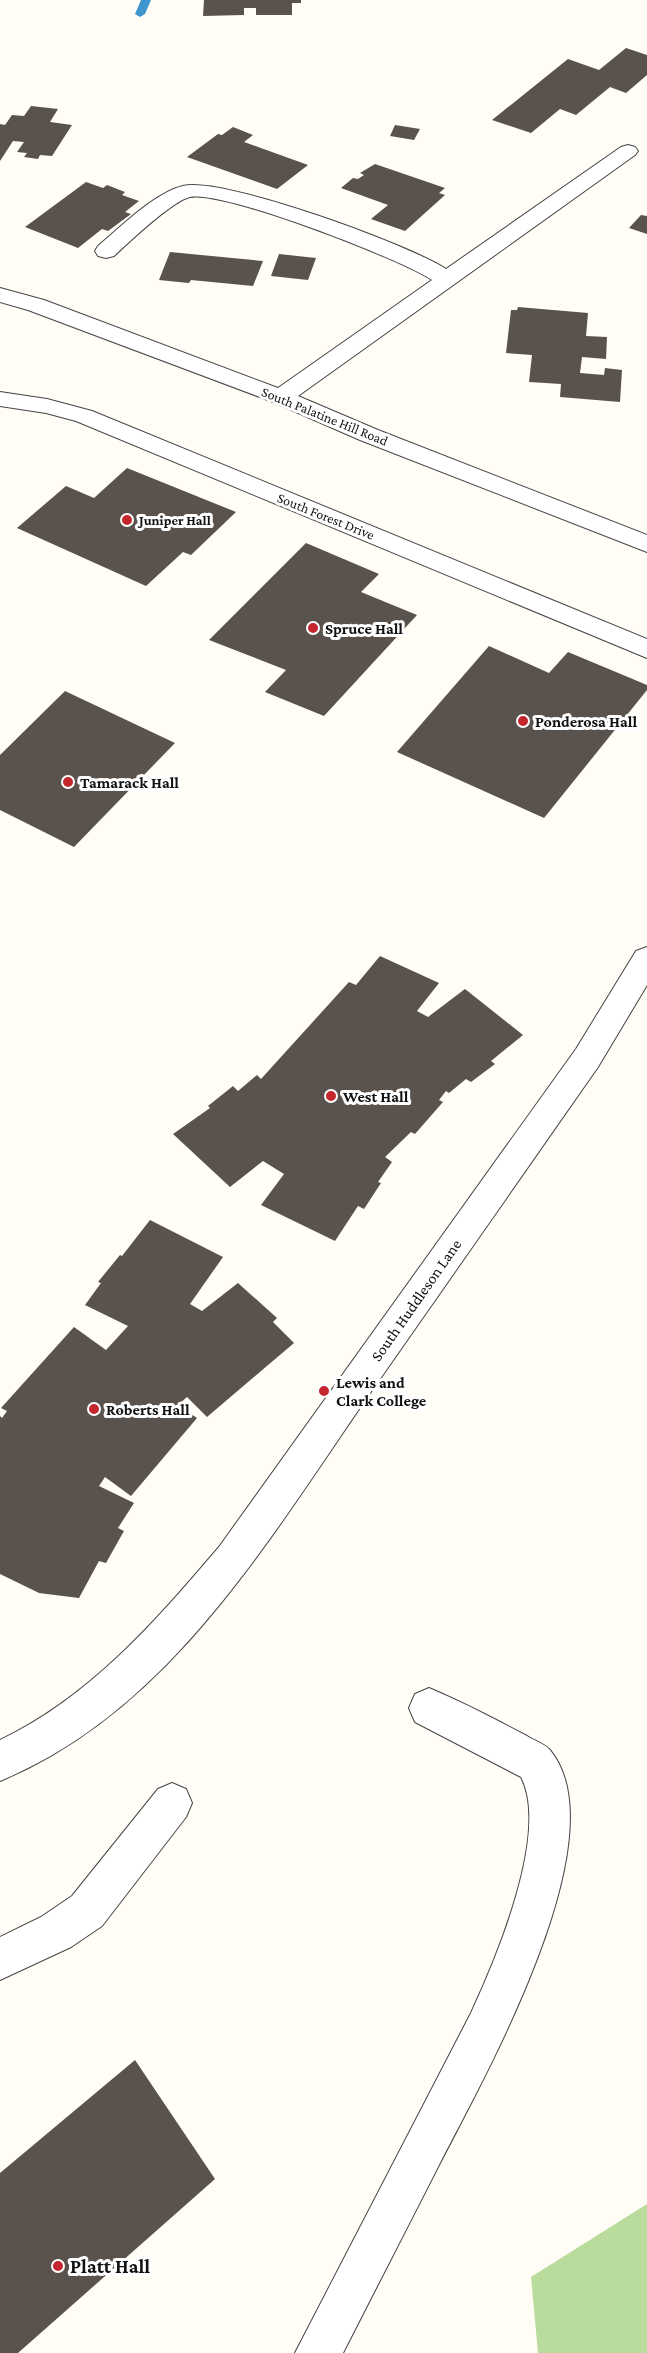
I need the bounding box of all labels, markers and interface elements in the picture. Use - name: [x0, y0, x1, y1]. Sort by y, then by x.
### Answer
- street label: South Palatine Hill Road: [259, 383, 391, 449]
- street label: South Forest Drive: [275, 489, 377, 543]
- place label: Juniper Hall: [137, 512, 211, 528]
- marker: Juniper Hall: [120, 513, 134, 527]
- place label: Spruce Hall: [325, 620, 403, 637]
- marker: Spruce Hall: [306, 621, 320, 635]
- place label: Ponderosa Hall: [535, 713, 637, 730]
- marker: Ponderosa Hall: [516, 714, 530, 728]
- place label: Tamarack Hall: [80, 774, 179, 791]
- marker: Tamarack Hall: [61, 775, 75, 789]
- place label: West Hall: [342, 1088, 409, 1105]
- marker: West Hall: [324, 1089, 338, 1103]
- street label: South Huddleson Lane: [368, 1236, 464, 1364]
- place label: Lewis and Clark College: [336, 1374, 427, 1409]
- marker: Lewis and Clark College: [317, 1384, 331, 1398]
- place label: Roberts Hall: [106, 1401, 190, 1418]
- marker: Roberts Hall: [87, 1402, 101, 1416]
- place label: Platt Hall: [70, 2255, 150, 2277]
- marker: Platt Hall: [51, 2259, 65, 2273]

